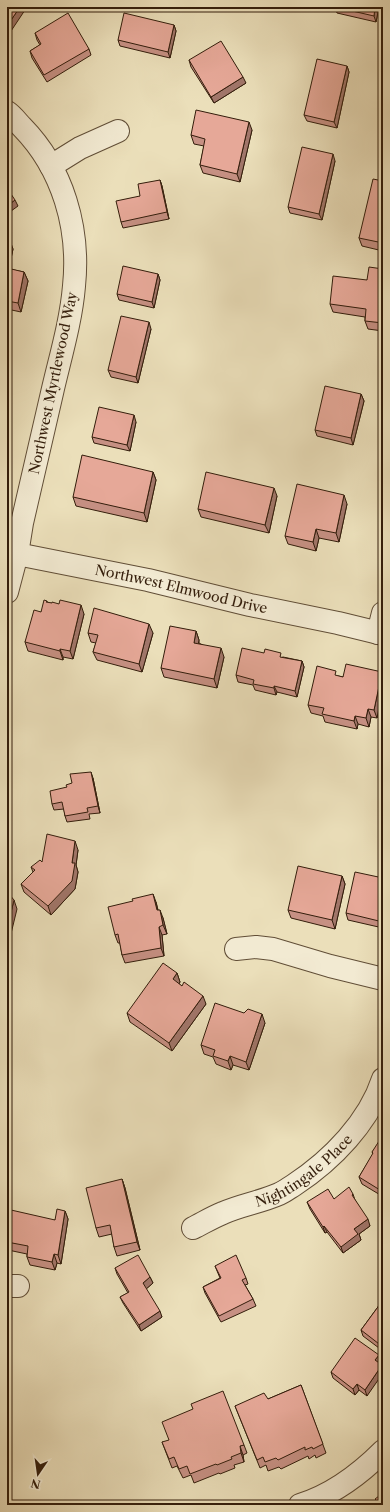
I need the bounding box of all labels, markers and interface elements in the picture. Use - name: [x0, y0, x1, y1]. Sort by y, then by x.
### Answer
- street label: Northwest Myrtlewood Way: [25, 290, 81, 476]
- street label: Northwest Elmwood Drive: [93, 561, 269, 617]
- street label: Nightingale Place: [253, 1130, 356, 1211]
- north arrow: [18, 1454, 58, 1494]
- text: N: [29, 1476, 42, 1492]

